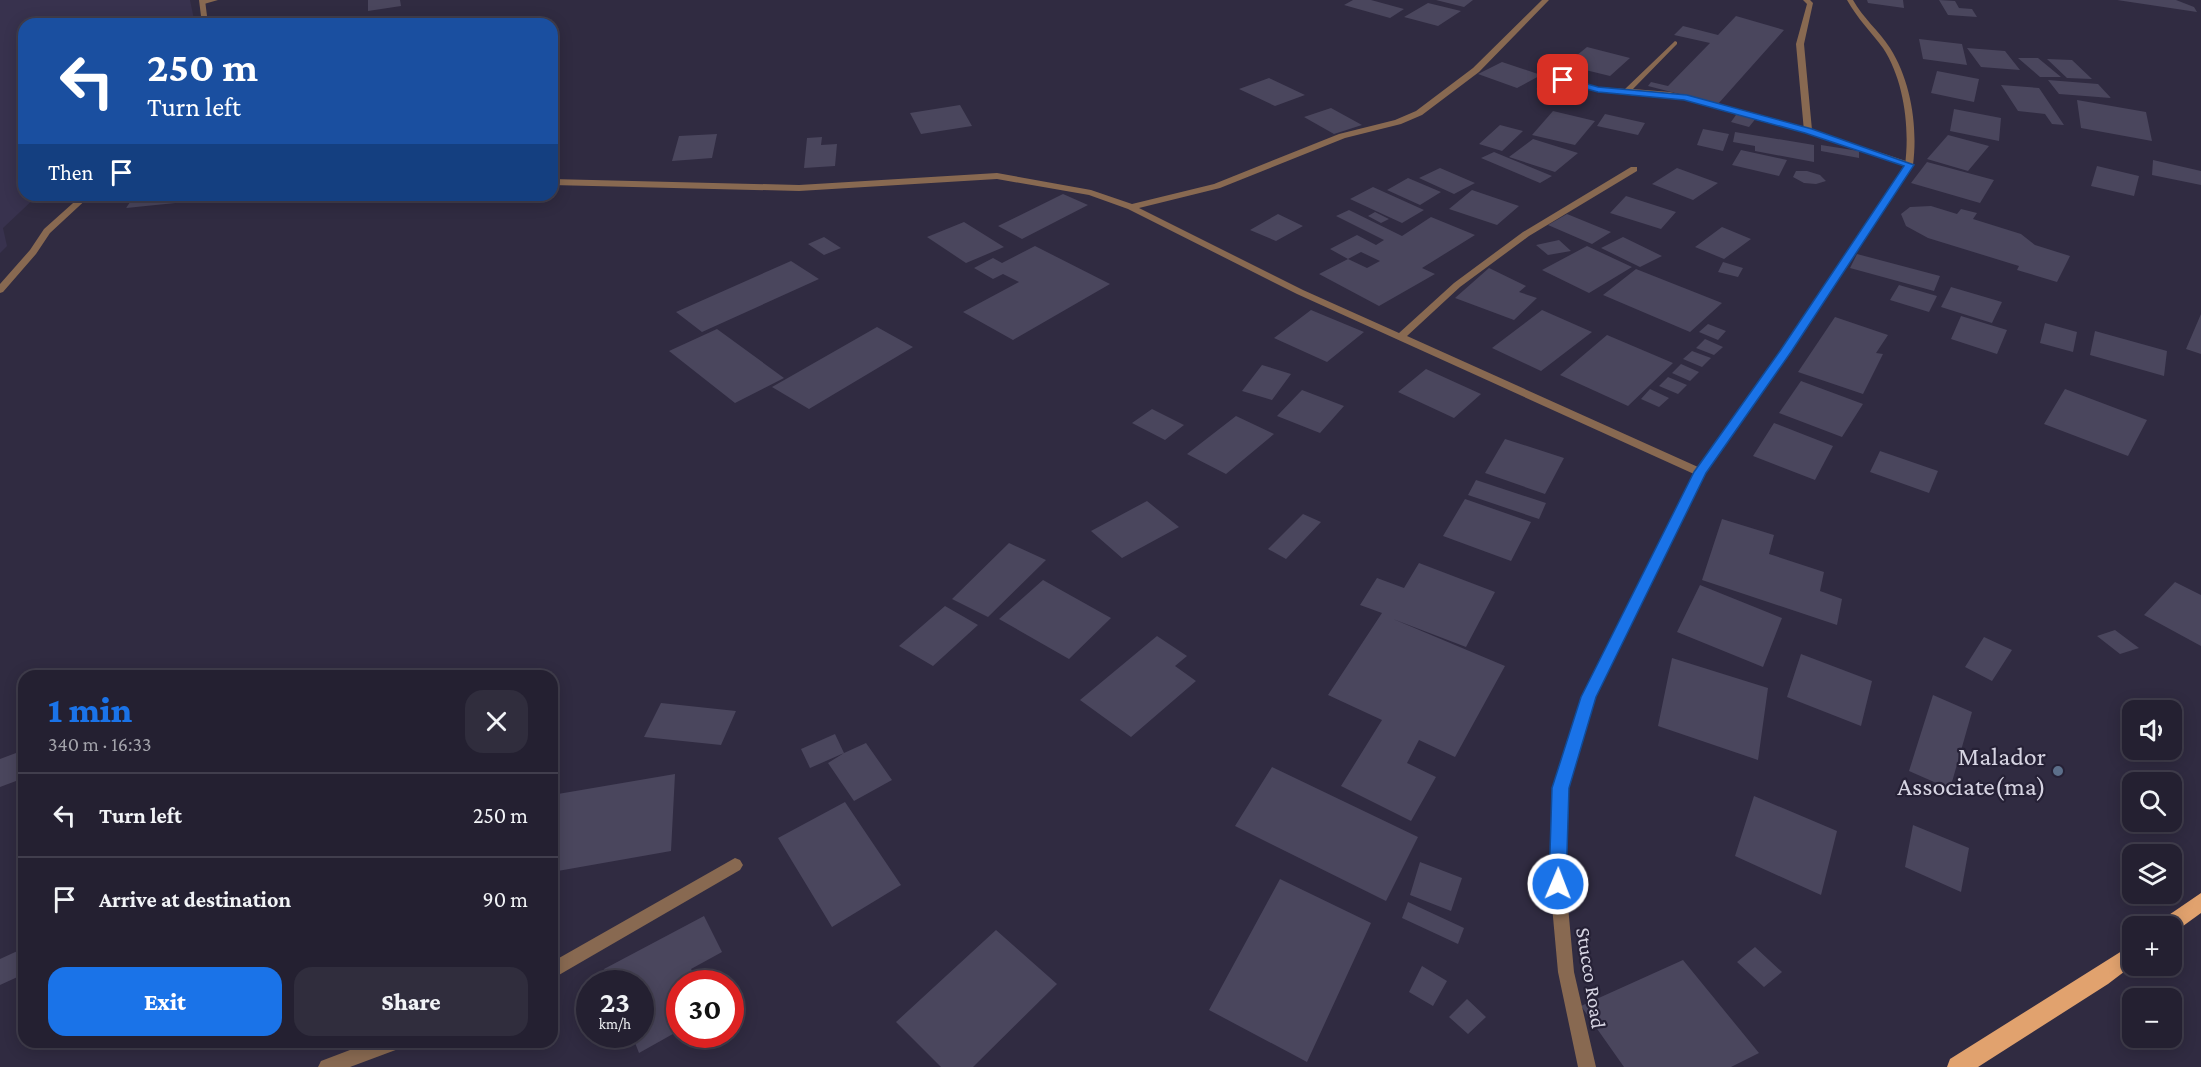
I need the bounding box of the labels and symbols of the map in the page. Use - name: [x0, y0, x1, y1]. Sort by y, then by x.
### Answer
- pin: [1537, 54, 1588, 105]
- place label: Malador Associate(ma): [1897, 742, 2046, 801]
- marker: Malador Associate(ma): [2051, 764, 2065, 778]
- position arrow: [1526, 852, 1590, 916]
- street label: Stucco Road: [1571, 926, 1611, 1030]
- speed limit sign: 30: [666, 970, 744, 1048]

